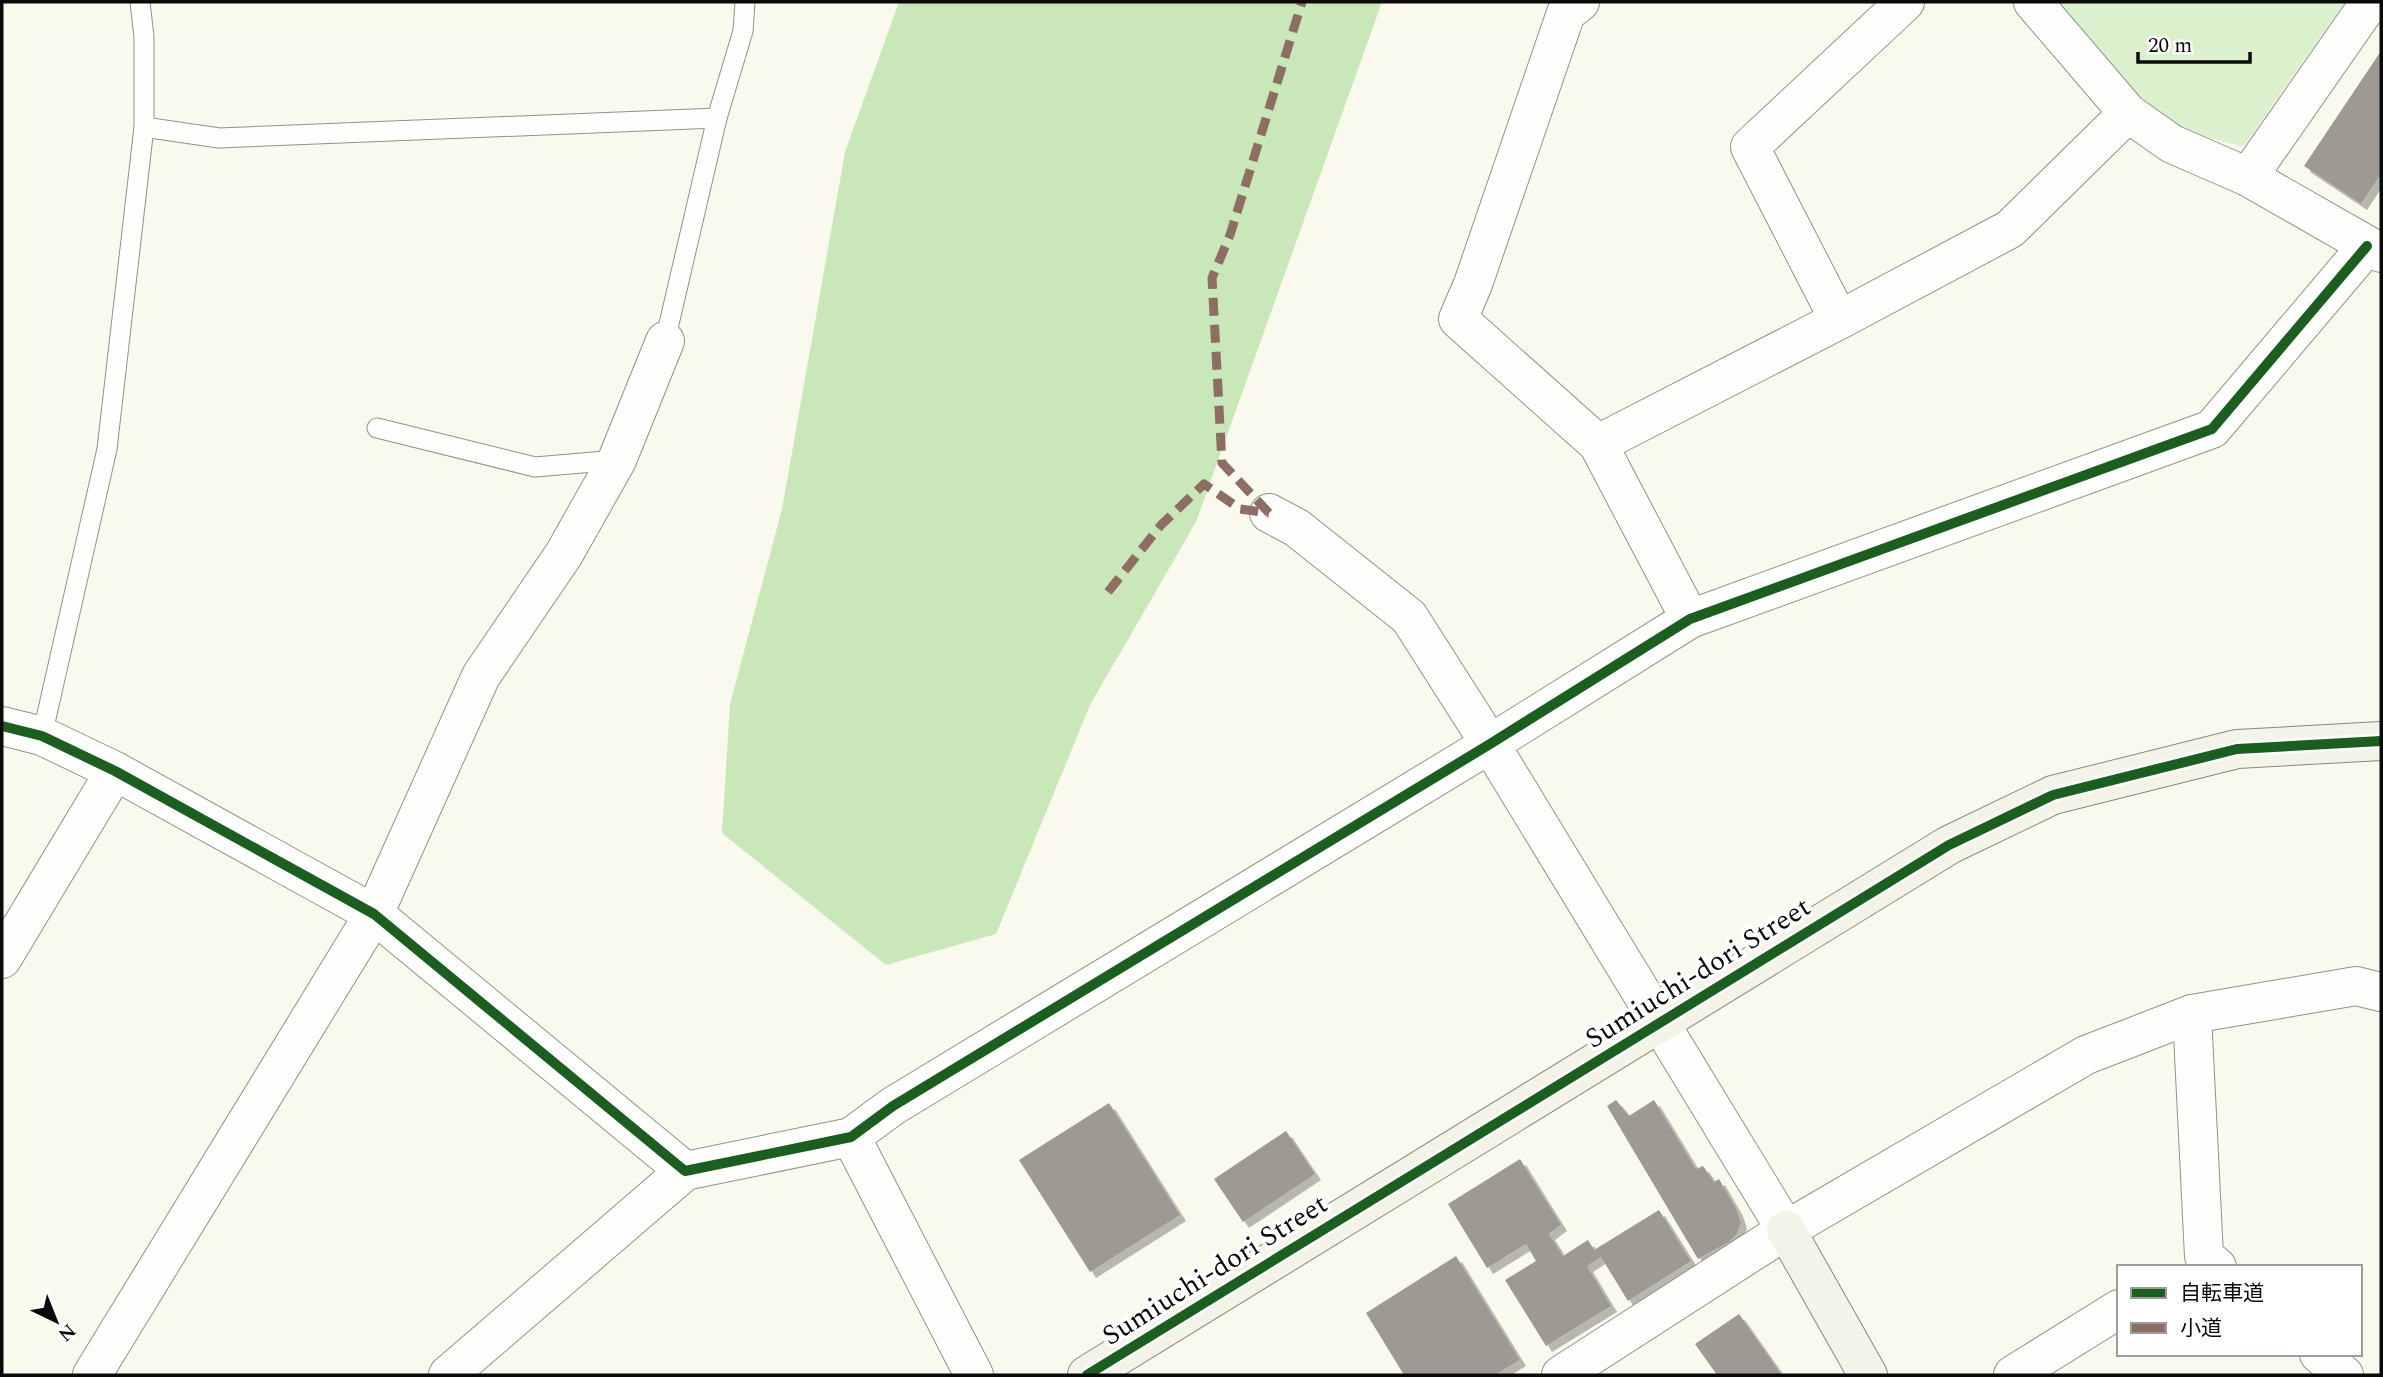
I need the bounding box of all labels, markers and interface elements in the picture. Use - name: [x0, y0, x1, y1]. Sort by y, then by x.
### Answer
- scale bar: [2138, 21, 2250, 65]
- text: 20 m: [2148, 30, 2192, 62]
- street label: Sumiuchi-dori Street: [1577, 886, 1819, 1060]
- street label: Sumiuchi-dori Street: [1094, 1183, 1336, 1357]
- legend: [2117, 1265, 2362, 1356]
- text: 自転車道: [2180, 1278, 2264, 1310]
- north arrow: [21, 1286, 91, 1356]
- text: 小道: [2180, 1313, 2222, 1345]
- text: N: [51, 1316, 82, 1348]

